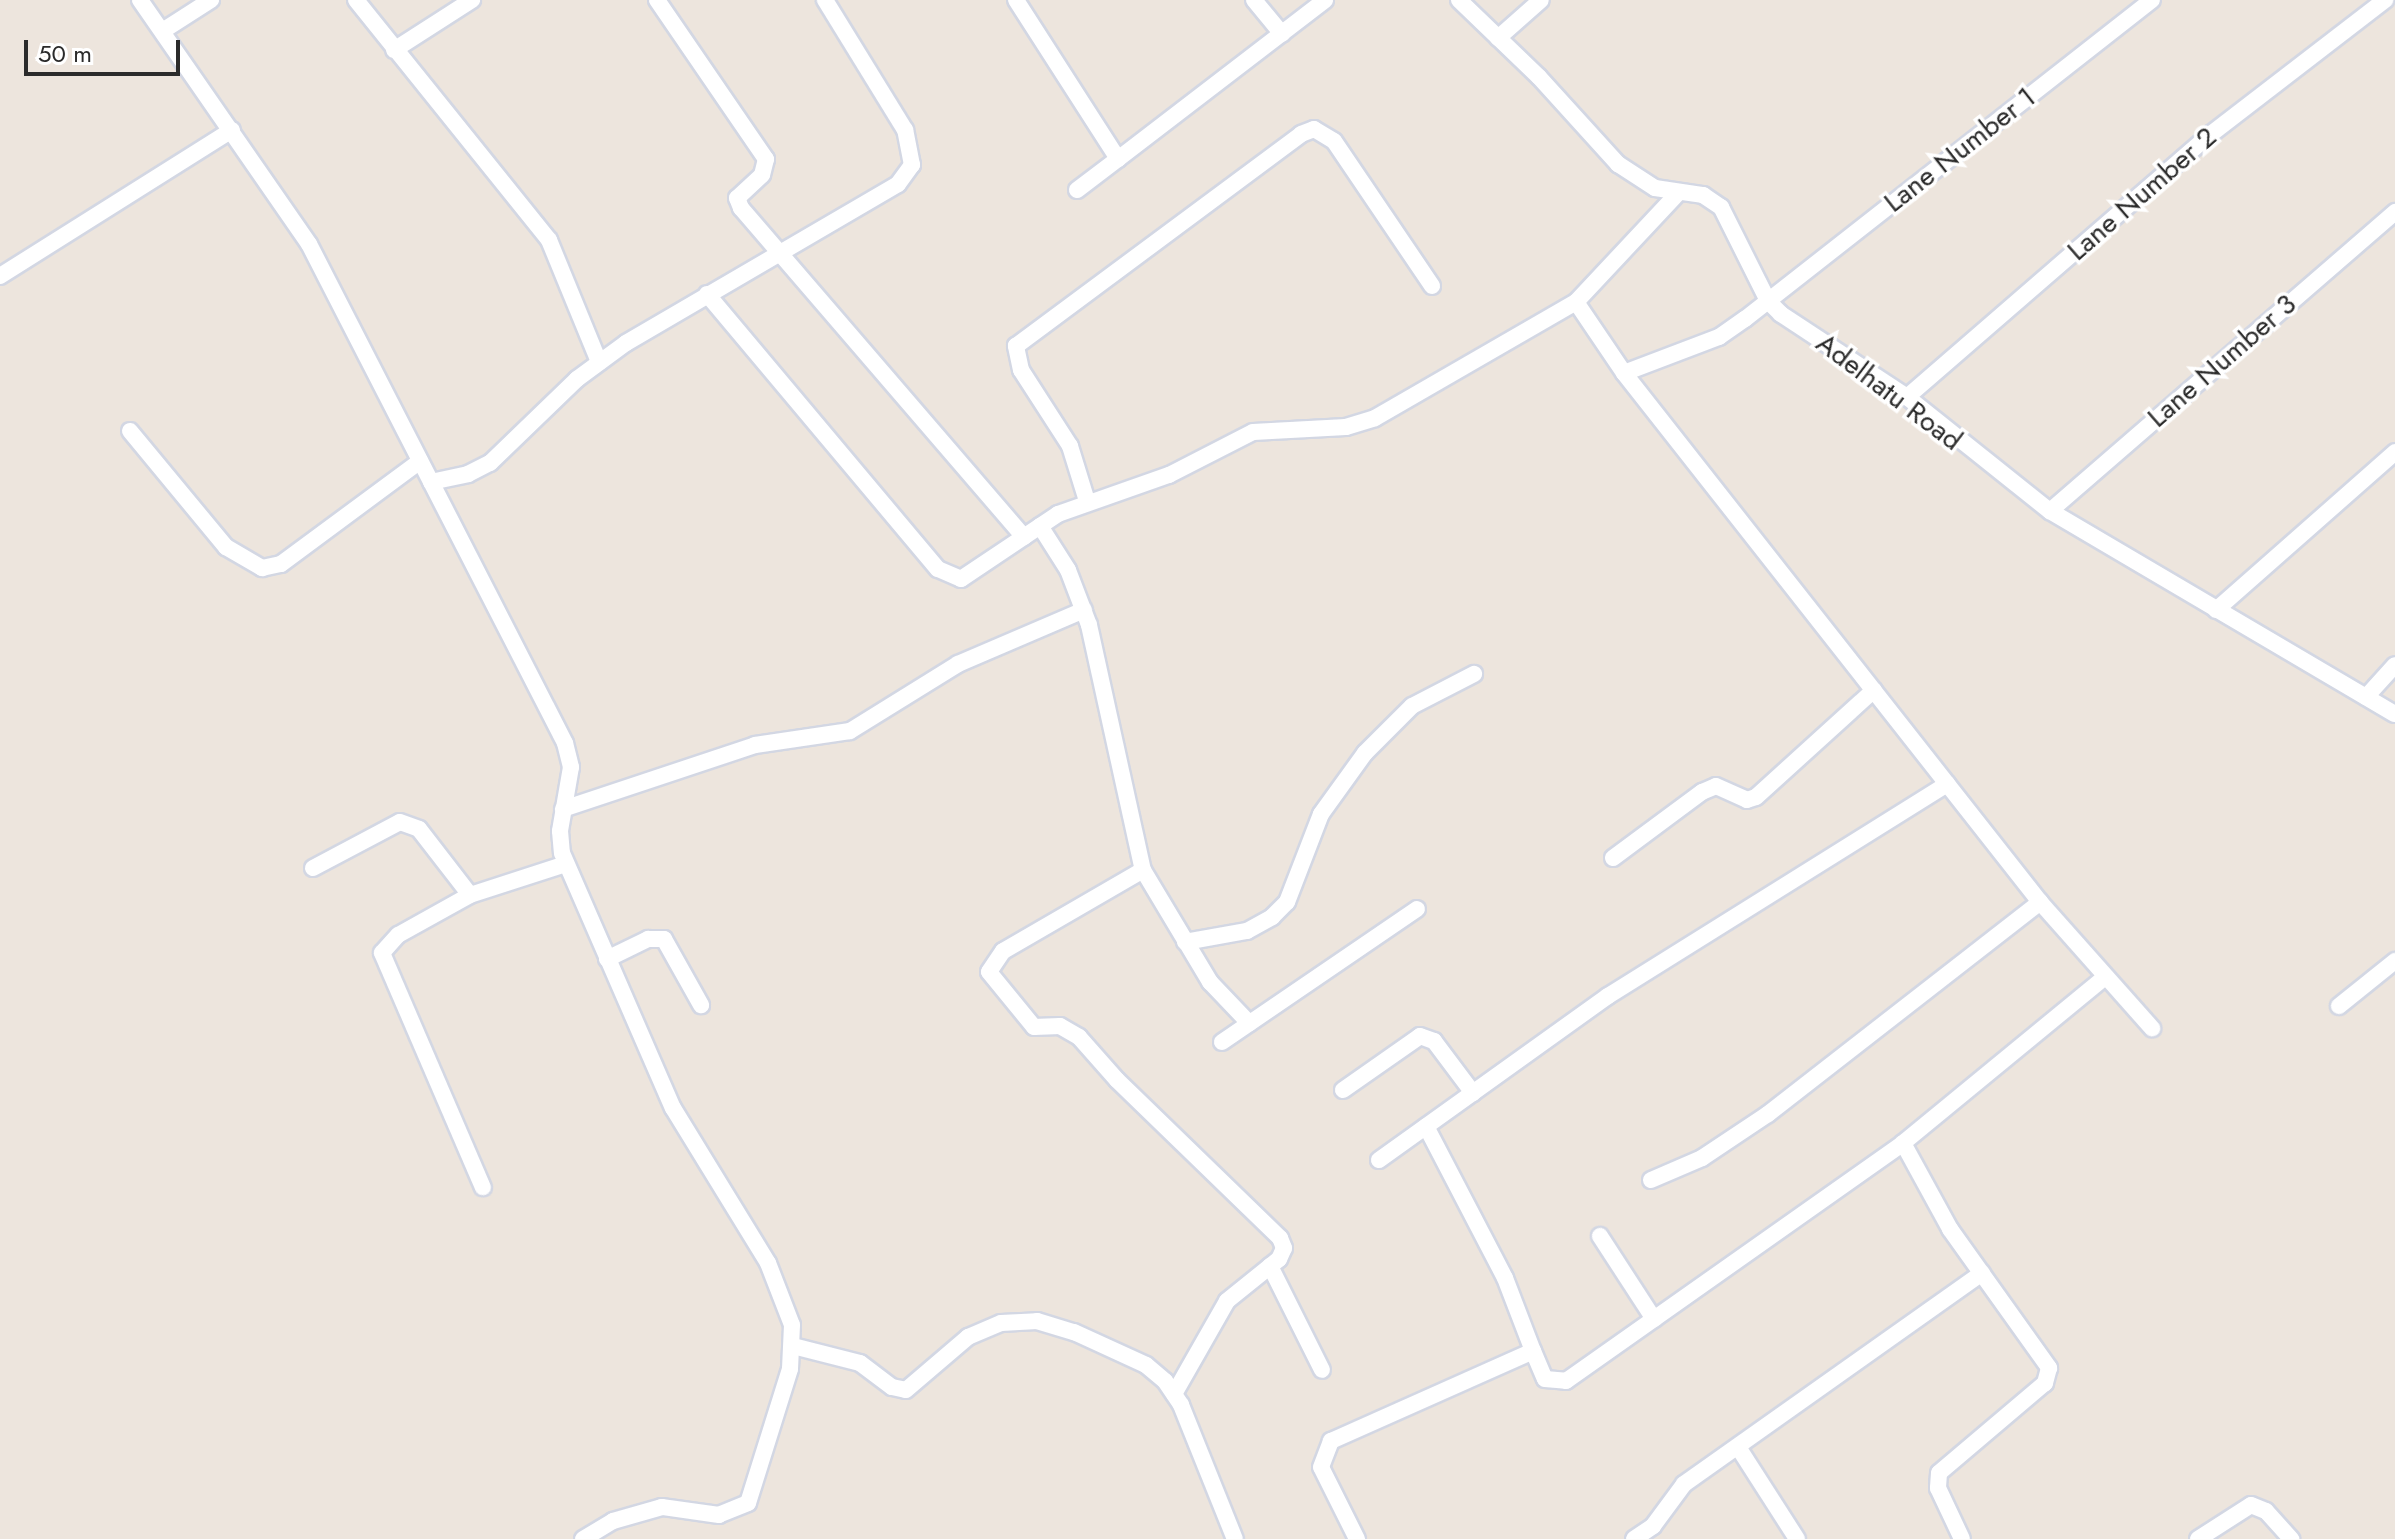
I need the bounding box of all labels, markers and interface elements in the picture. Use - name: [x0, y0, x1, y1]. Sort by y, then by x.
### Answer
- scale bar: [28, 24, 184, 74]
- text: 50 m: [38, 36, 92, 71]
- street label: Lane Number 1: [1878, 80, 2042, 220]
- street label: Lane Number 2: [2061, 120, 2223, 268]
- street label: Lane Number 3: [2141, 287, 2303, 435]
- street label: Adelhatu Road: [1810, 326, 1968, 458]

